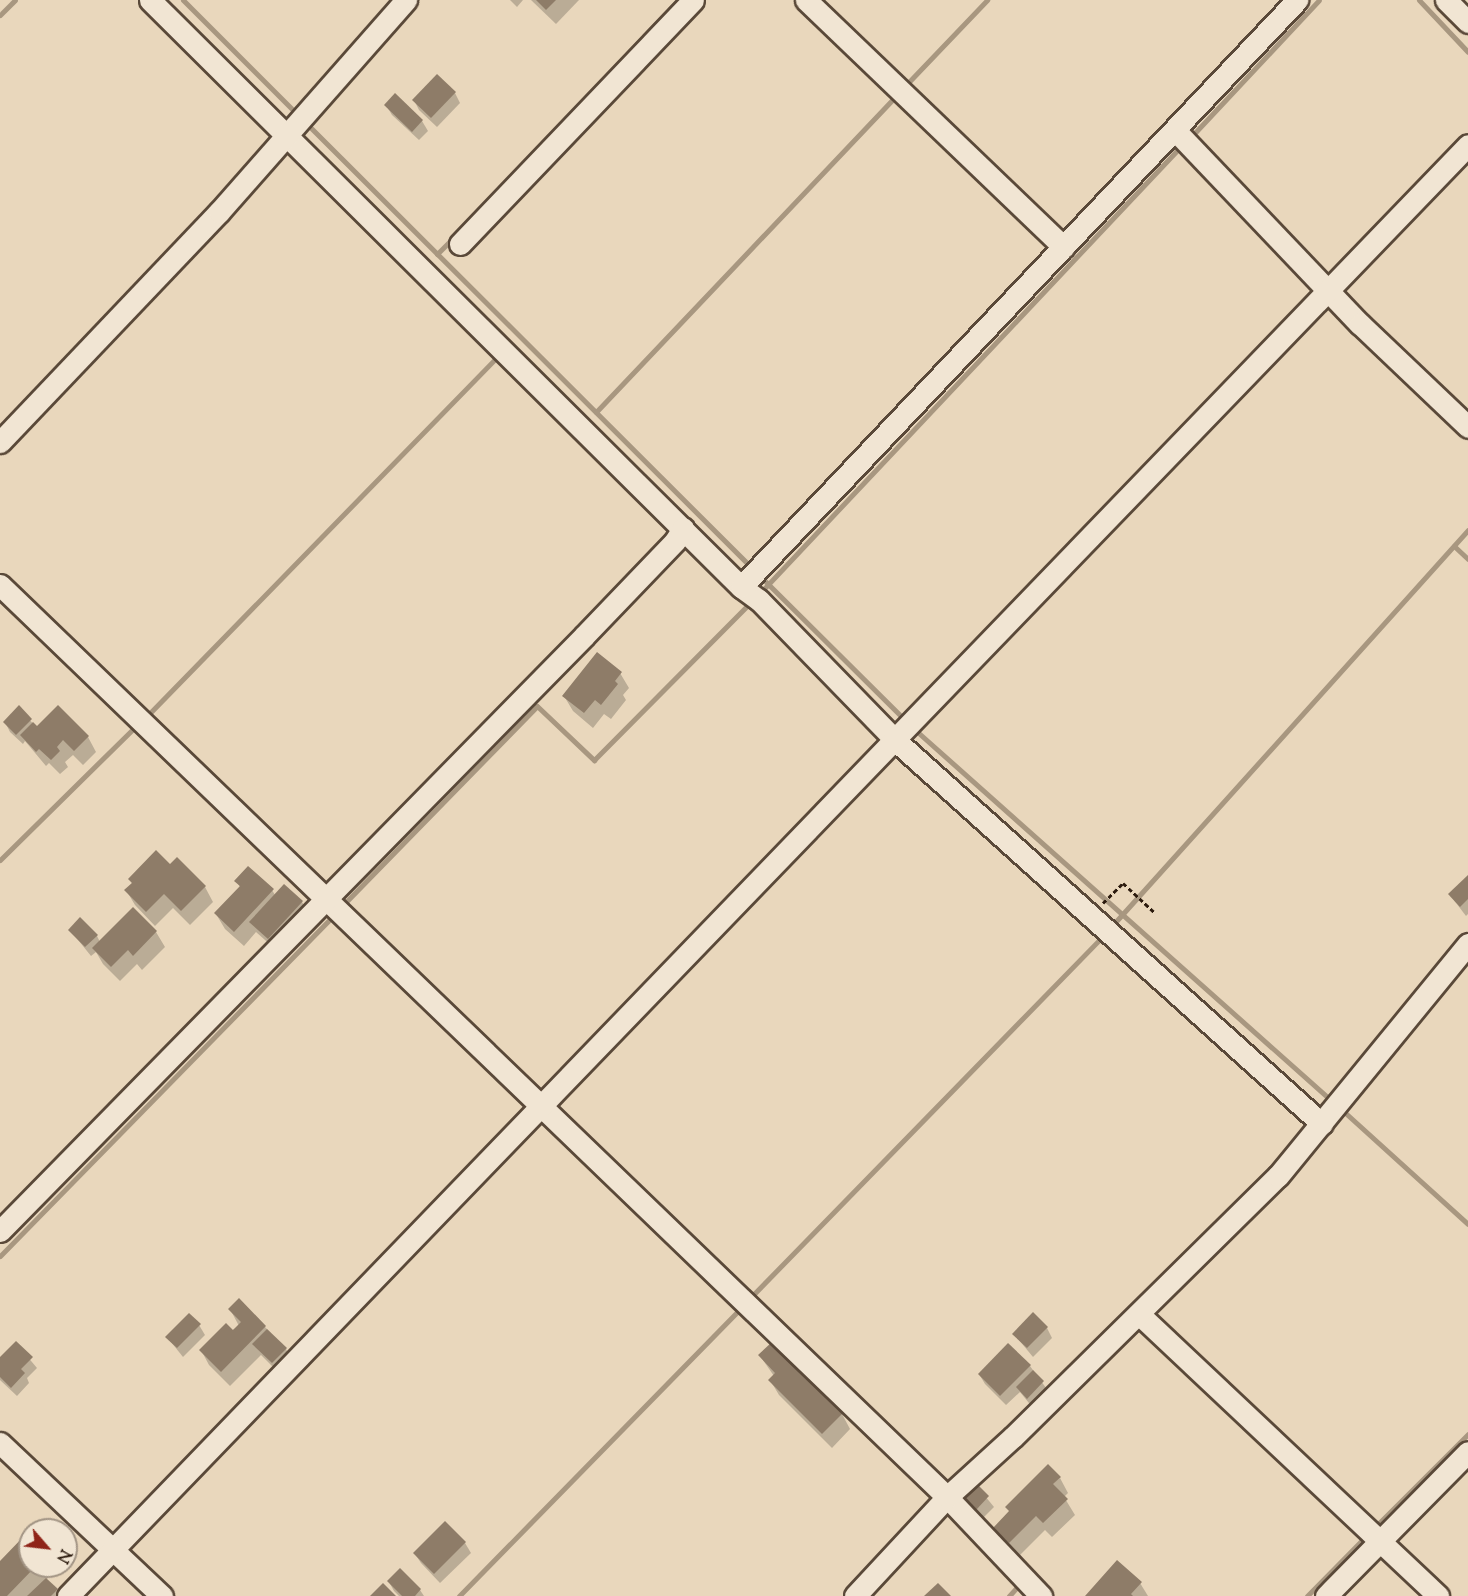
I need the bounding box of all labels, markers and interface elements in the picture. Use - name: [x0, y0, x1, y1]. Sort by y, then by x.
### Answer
- north arrow: [18, 1518, 78, 1578]
- text: N: [49, 1545, 76, 1567]

